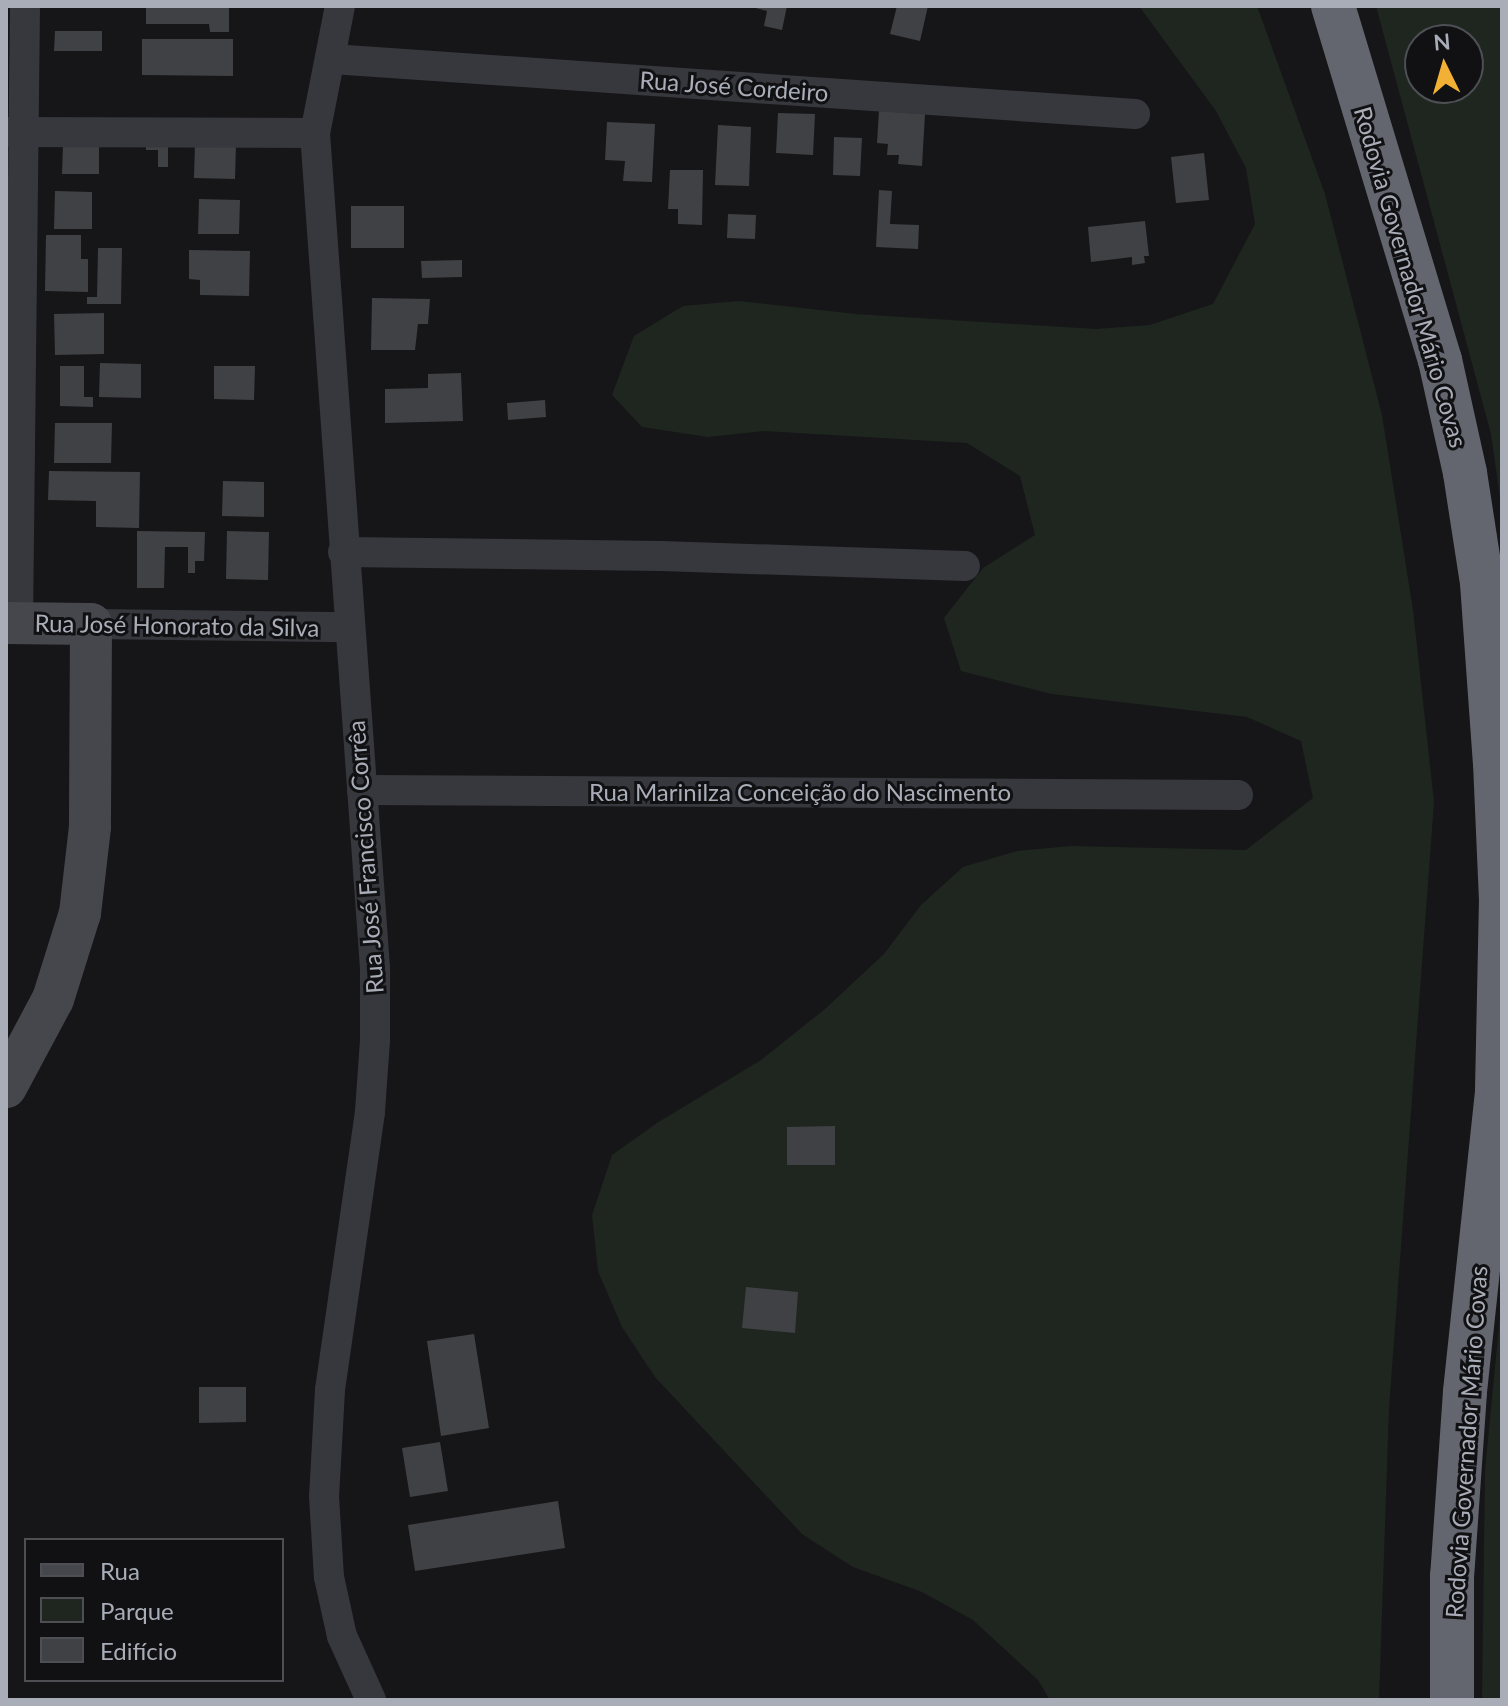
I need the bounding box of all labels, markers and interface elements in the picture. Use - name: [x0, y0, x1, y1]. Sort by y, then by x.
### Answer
- north arrow: [1404, 24, 1484, 104]
- text: N: [1432, 27, 1452, 56]
- street label: Rua José Cordeiro: [638, 65, 830, 107]
- street label: Rodovia Governador Mário Covas: [1348, 103, 1474, 451]
- street label: Rua José Honorato da Silva: [34, 608, 320, 642]
- street label: Rua José Francisco Corrêa: [341, 719, 389, 995]
- street label: Rua Marinilza Conceição do Nascimento: [589, 778, 1011, 806]
- street label: Rodovia Governador Mário Covas: [1439, 1265, 1493, 1619]
- legend: [24, 1538, 284, 1682]
- text: Rua: [100, 1556, 140, 1585]
- text: Parque: [100, 1596, 174, 1625]
- text: Edifício: [100, 1636, 177, 1665]

